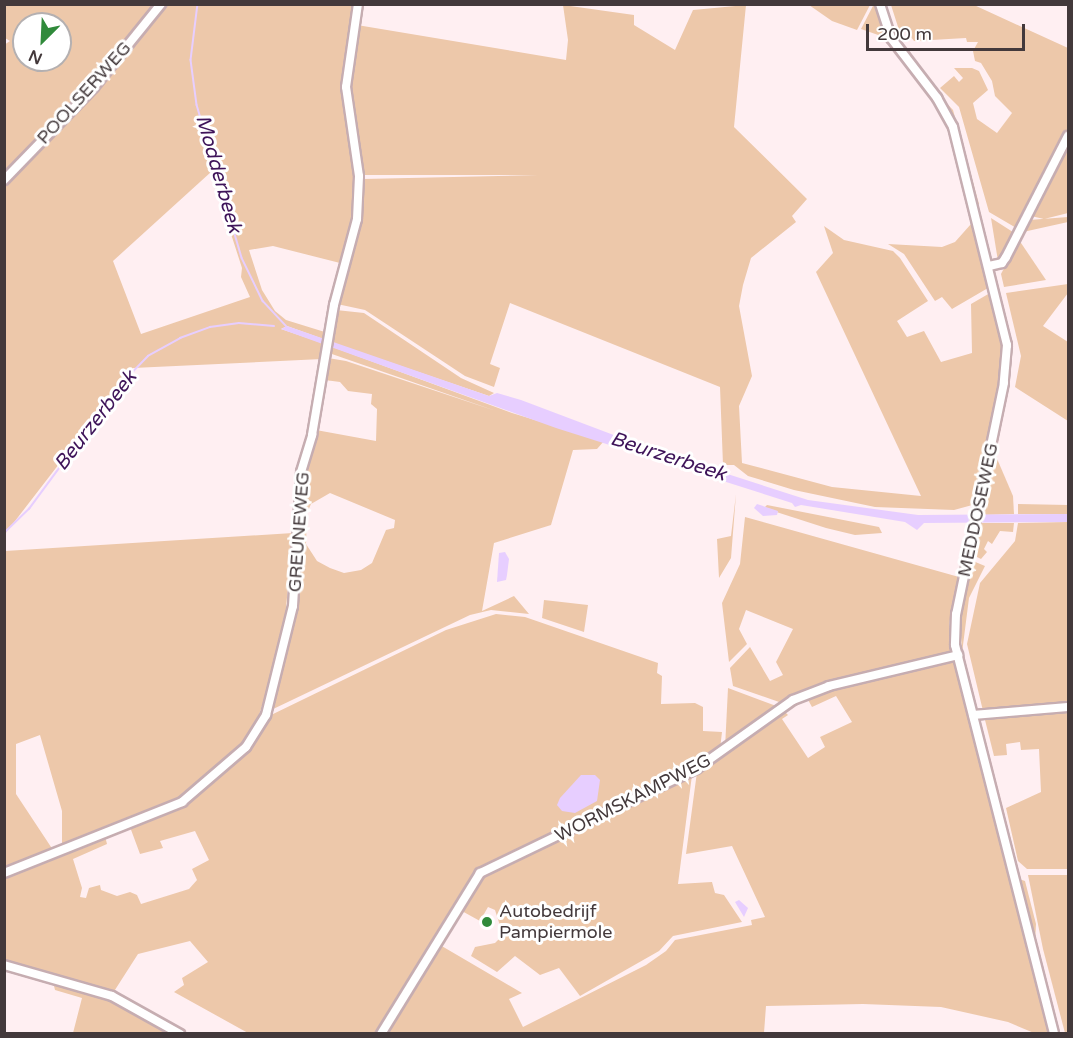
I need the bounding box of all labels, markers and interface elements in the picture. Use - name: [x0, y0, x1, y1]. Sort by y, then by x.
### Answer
- north arrow: [12, 12, 72, 72]
- scale bar: [869, 12, 1028, 50]
- text: 200 m: [877, 23, 932, 45]
- street label: POOLSERWEG: [32, 37, 136, 149]
- text: N: [26, 45, 45, 68]
- water label: Modderbeek: [190, 112, 246, 236]
- water label: Beurzerbeek: [50, 366, 142, 476]
- water label: Beurzerbeek: [607, 427, 729, 487]
- street label: MEDDOSEWEG: [953, 441, 1003, 579]
- street label: GREUNEWEG: [284, 471, 314, 593]
- street label: WORMSKAMPWEG: [552, 749, 714, 847]
- place label: Autobedrijf Pampiermole: [499, 901, 612, 944]
- marker: Autobedrijf Pampiermole: [480, 915, 494, 929]

